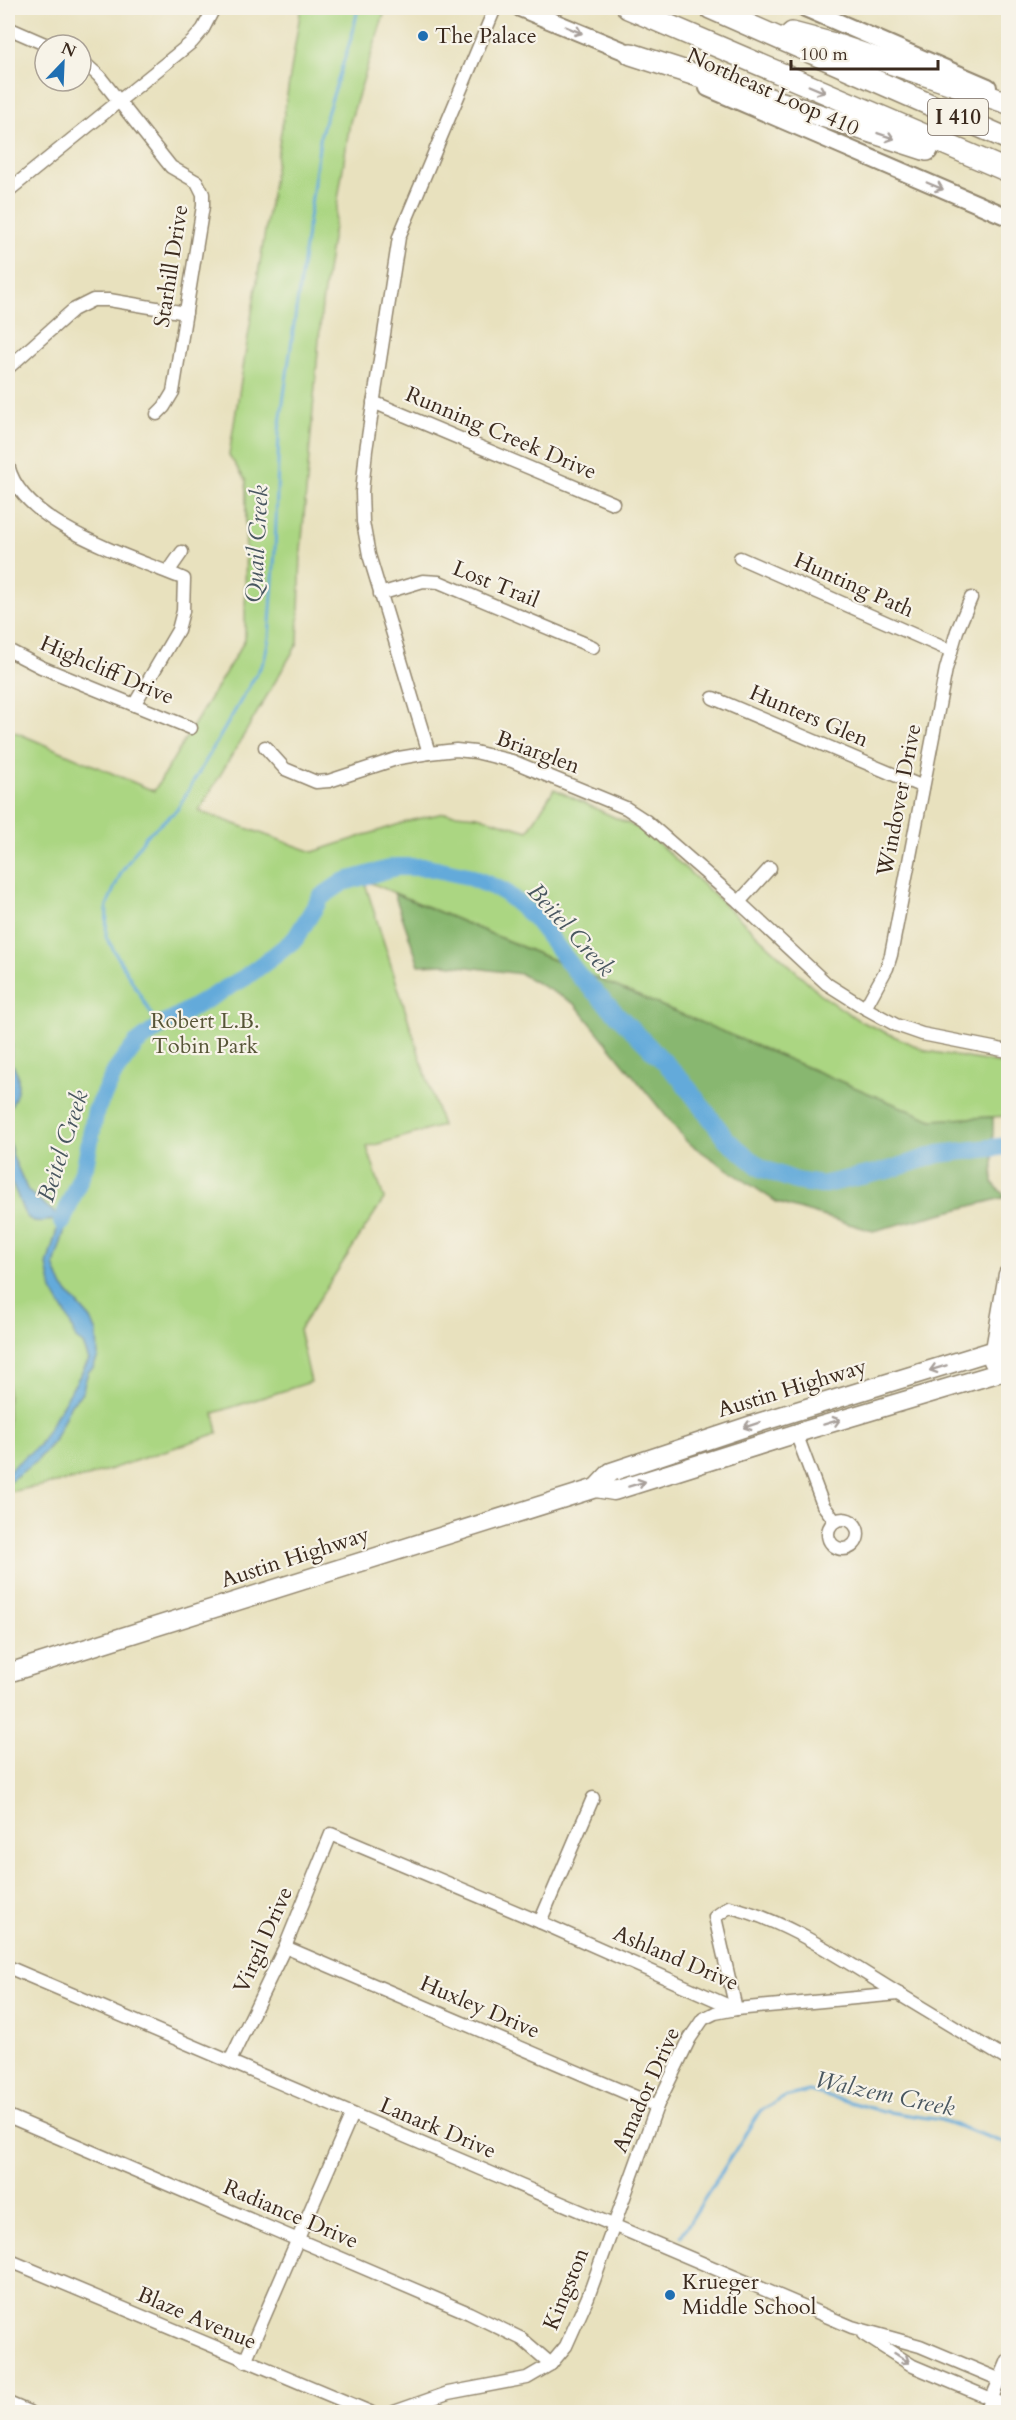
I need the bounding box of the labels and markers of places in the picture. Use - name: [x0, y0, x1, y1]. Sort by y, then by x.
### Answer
- place label: The Palace: [435, 21, 537, 51]
- marker: The Palace: [416, 29, 430, 43]
- place label: Krueger Middle School: [682, 2267, 817, 2322]
- marker: Krueger Middle School: [663, 2288, 677, 2302]

